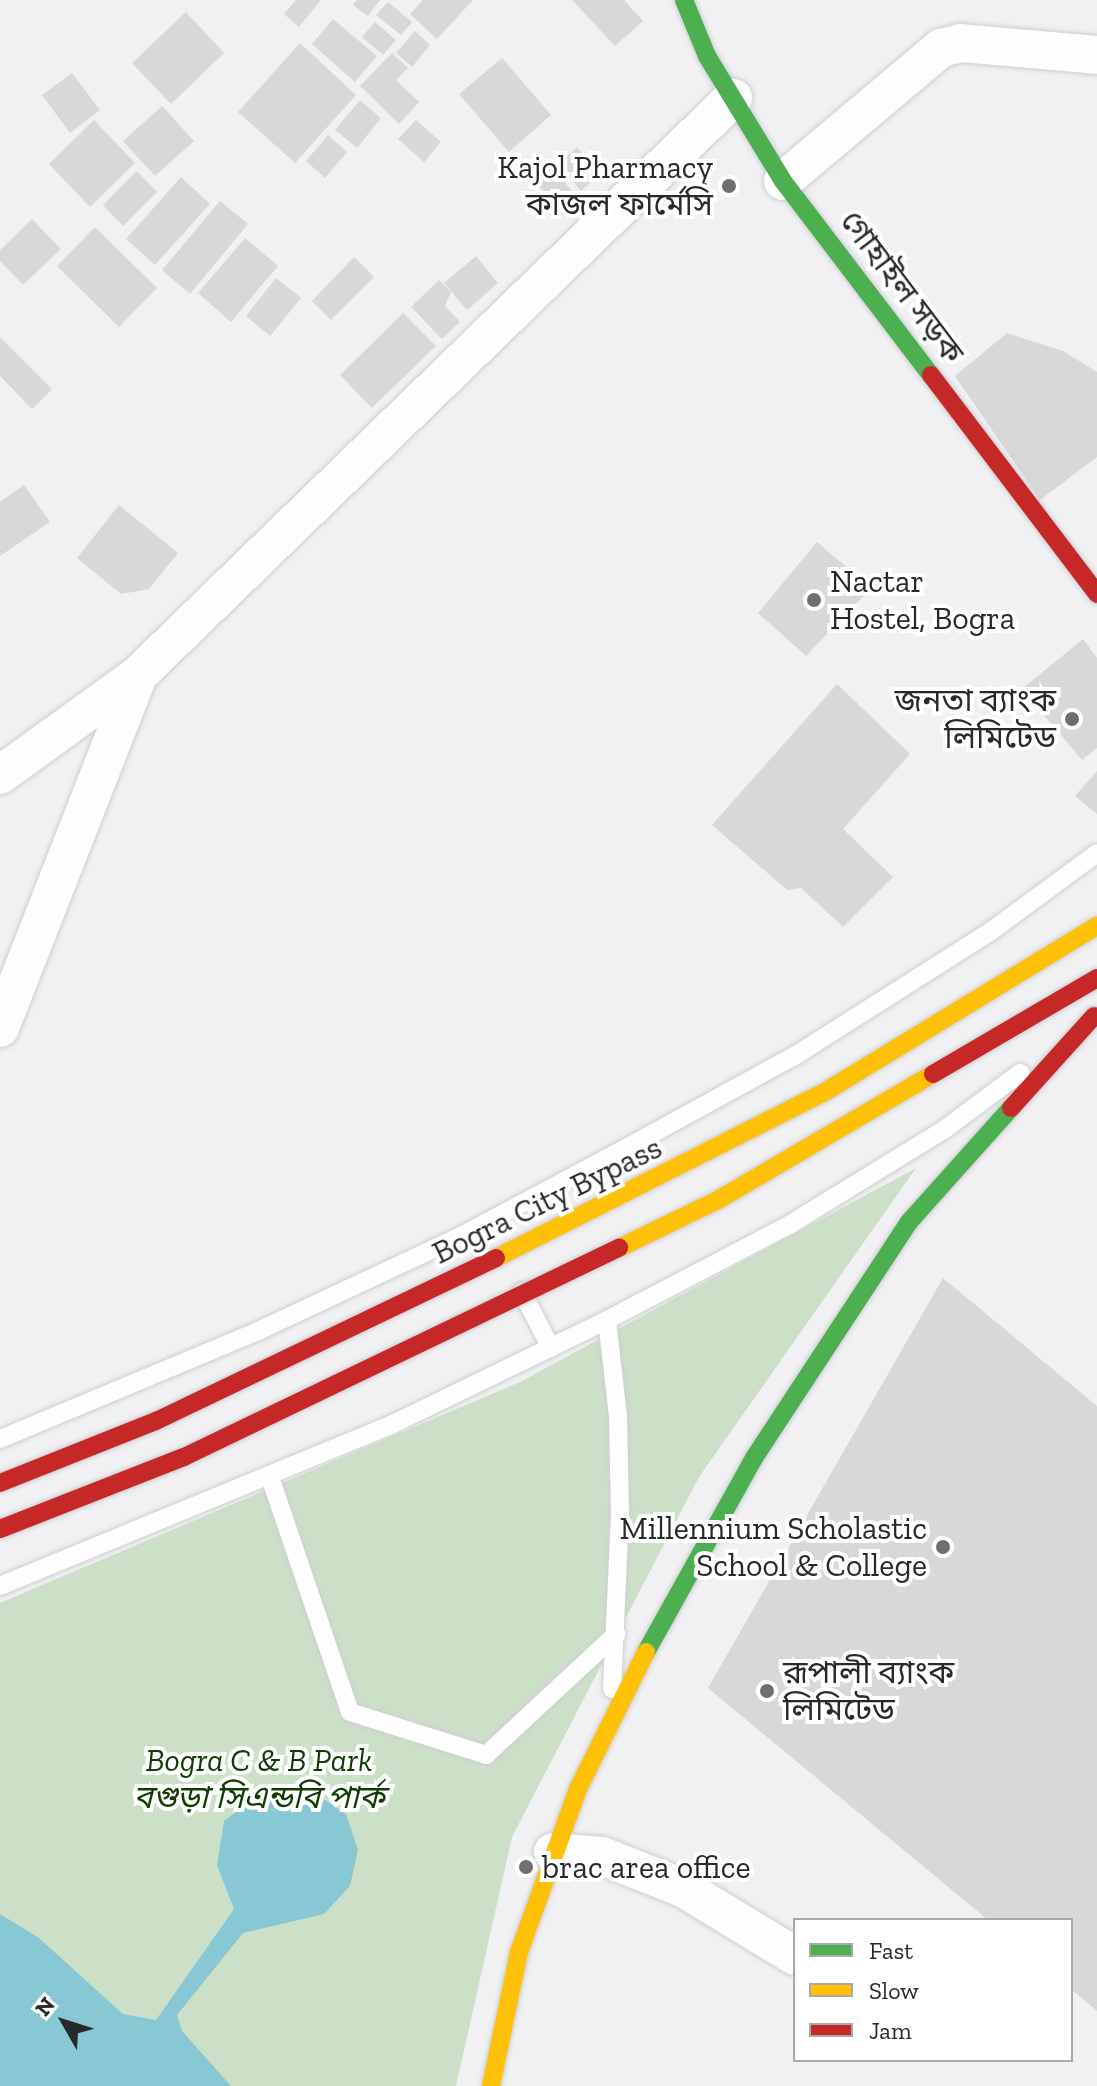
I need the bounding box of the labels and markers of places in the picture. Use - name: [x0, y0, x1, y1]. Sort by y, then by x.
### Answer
- place label: Kajol Pharmacy কাজল ফার্মেসি: [497, 149, 713, 224]
- marker: Kajol Pharmacy কাজল ফার্মেসি: [720, 177, 738, 195]
- place label: Nactar Hostel, Bogra: [830, 563, 1015, 638]
- marker: Nactar Hostel, Bogra: [805, 591, 823, 609]
- place label: জনতা ব্যাংক লিমিটেড: [895, 682, 1056, 757]
- marker: জনতা ব্যাংক লিমিটেড: [1063, 710, 1081, 728]
- place label: Millennium Scholastic School & College: [620, 1510, 927, 1585]
- marker: Millennium Scholastic School & College: [934, 1538, 952, 1556]
- place label: রূপালী ব্যাংক লিমিটেড: [783, 1654, 954, 1729]
- marker: রূপালী ব্যাংক লিমিটেড: [758, 1682, 776, 1700]
- place label: brac area office: [542, 1848, 751, 1886]
- marker: brac area office: [517, 1858, 535, 1876]

